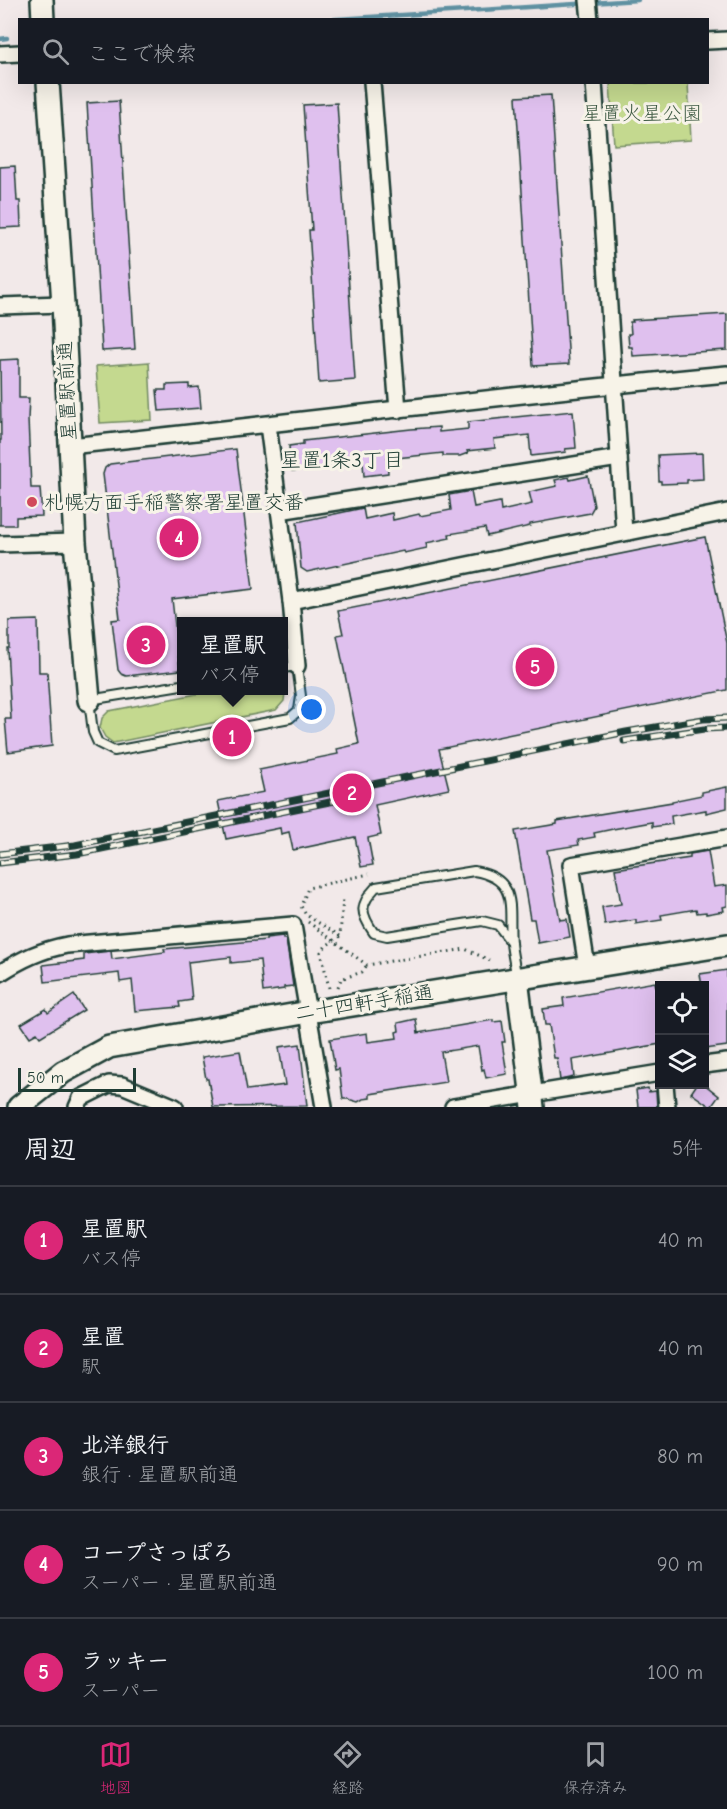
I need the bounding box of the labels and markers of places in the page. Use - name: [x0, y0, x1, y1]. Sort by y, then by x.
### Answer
- place label: 札幌方面手稲警察署星置交番: [44, 491, 304, 514]
- marker: 札幌方面手稲警察署星置交番: [25, 495, 39, 509]
- pin: 4: [160, 516, 198, 560]
- pin: 3: [126, 622, 166, 668]
- pin: 5: [516, 644, 554, 690]
- pin: 1: [212, 714, 252, 760]
- pin: 2: [332, 770, 372, 816]

